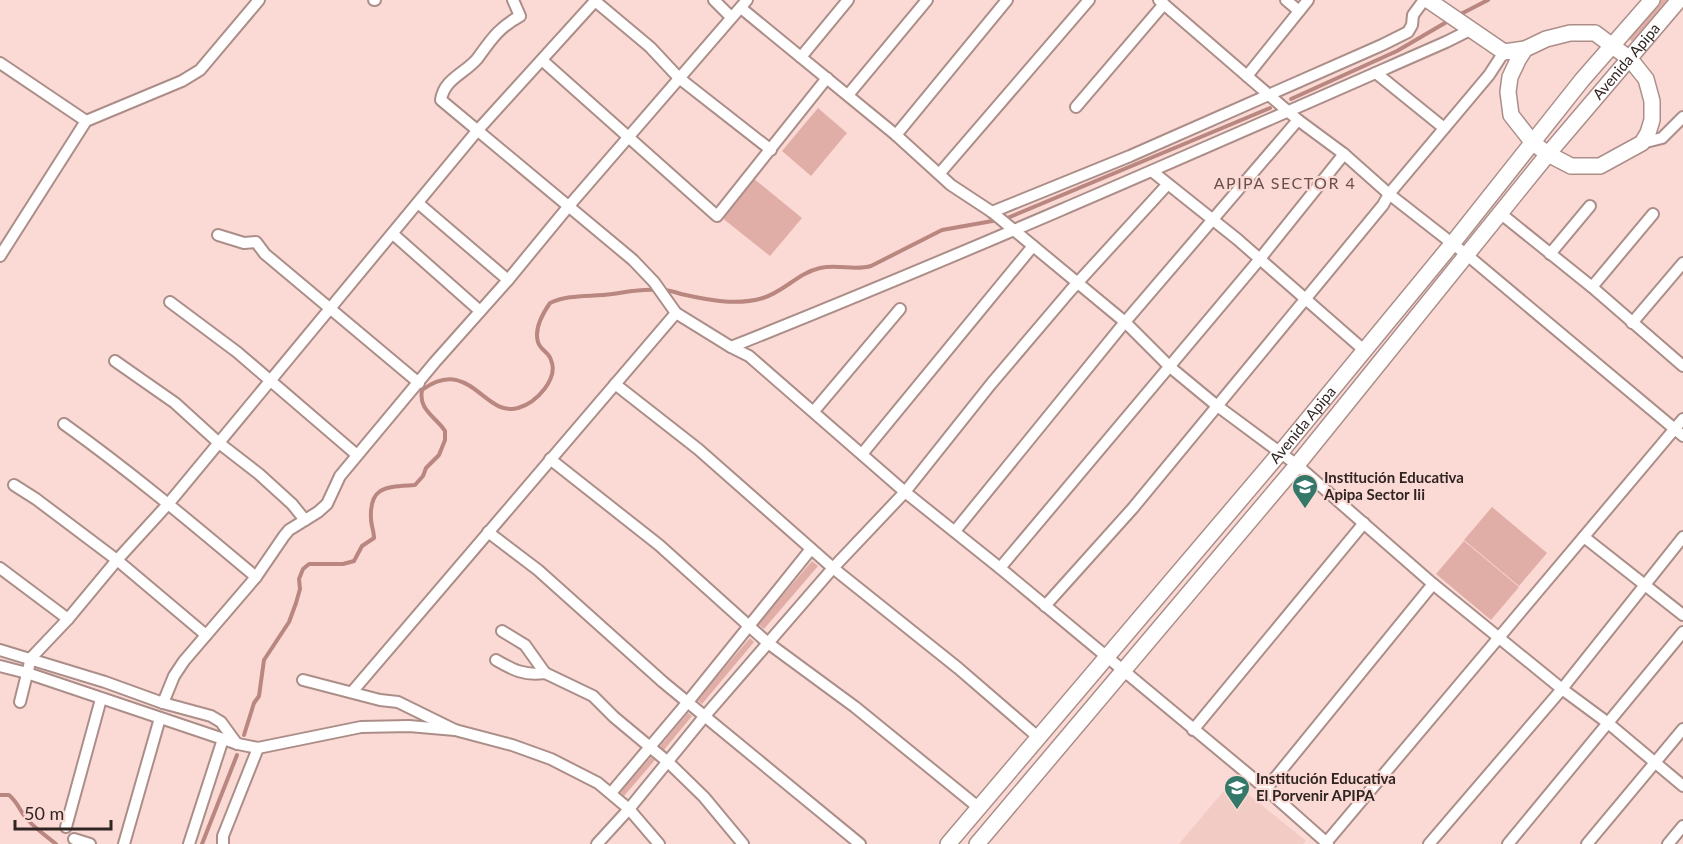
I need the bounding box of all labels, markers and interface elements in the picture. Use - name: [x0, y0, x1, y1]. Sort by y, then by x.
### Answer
- street label: Avenida Apipa: [1588, 19, 1663, 103]
- district label: APIPA SECTOR 4: [1214, 173, 1356, 192]
- street label: Avenida Apipa: [1265, 382, 1339, 467]
- place label: Institución Educativa Apipa Sector Iii: [1323, 468, 1464, 503]
- school or university icon: Institución Educativa Apipa Sector Iii: [1290, 472, 1320, 510]
- place label: Institución Educativa El Porvenir APIPA: [1256, 769, 1396, 804]
- school or university icon: Institución Educativa El Porvenir APIPA: [1222, 773, 1252, 811]
- scale bar: [15, 793, 111, 831]
- text: 50 m: [24, 802, 64, 824]

